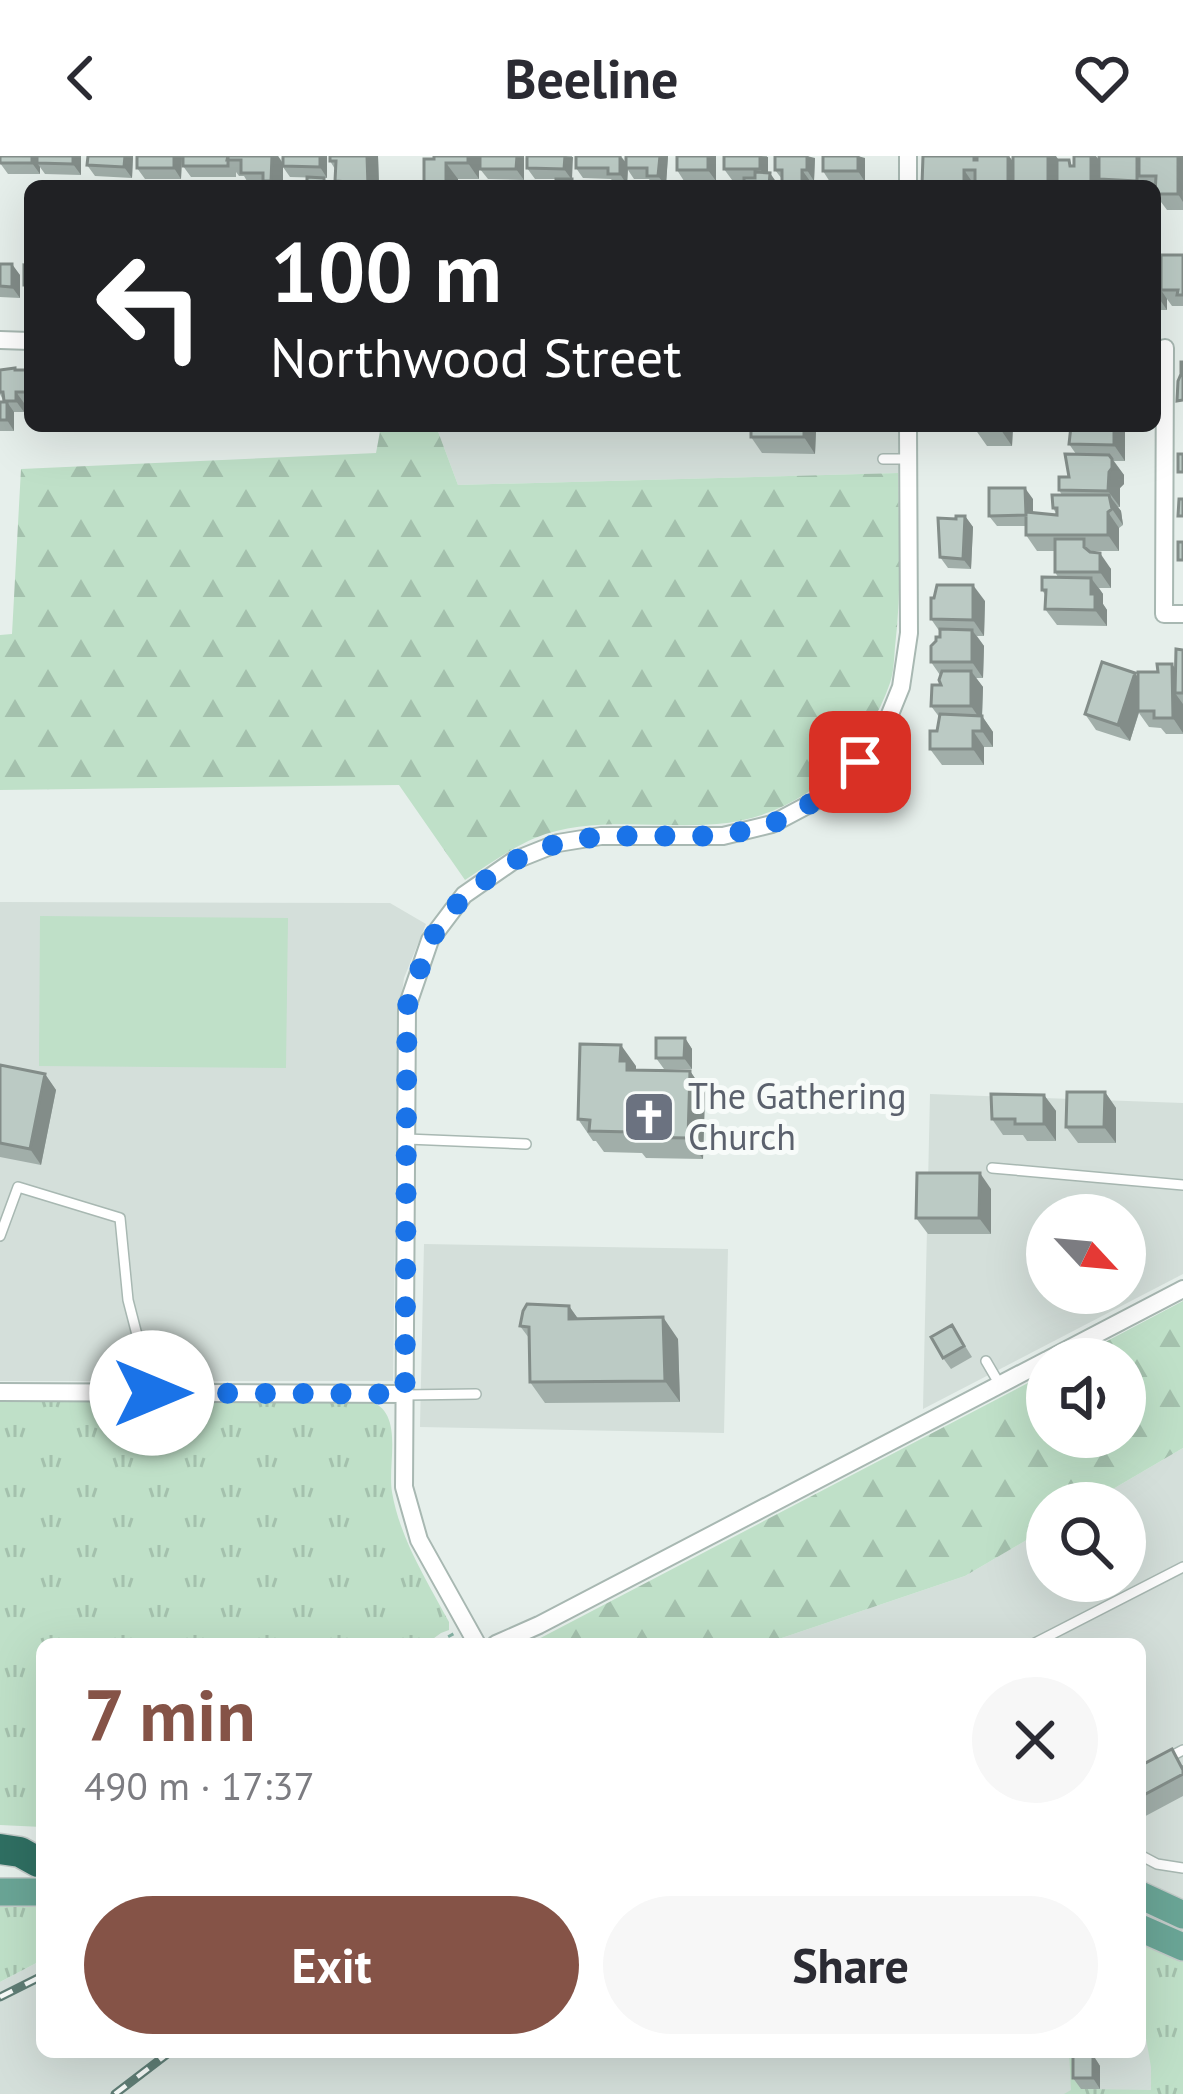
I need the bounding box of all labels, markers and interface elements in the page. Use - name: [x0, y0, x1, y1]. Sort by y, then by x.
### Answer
- text: Beeline: [505, 43, 678, 113]
- icon: back: [48, 45, 114, 111]
- icon: heart: [1069, 45, 1135, 111]
- text: 100 m: [270, 216, 502, 325]
- icon: left: [72, 228, 228, 384]
- text: Northwood Street: [270, 322, 681, 392]
- pin: [809, 711, 911, 813]
- icon: arrive: [827, 729, 893, 795]
- place label: The Gathering Church: [688, 1072, 907, 1160]
- church icon: The Gathering Church: [621, 1089, 677, 1145]
- north arrow: [1026, 1194, 1146, 1314]
- map controls: [1026, 1194, 1146, 1602]
- position arrow: [89, 1330, 215, 1456]
- button: sound: [1026, 1338, 1146, 1458]
- button: search: [1026, 1482, 1146, 1602]
- text: 7 min: [84, 1668, 256, 1761]
- button: close: [972, 1677, 1098, 1803]
- text: 490 m · 17:37: [84, 1760, 315, 1811]
- button: Exit: [84, 1896, 579, 2034]
- button: Share: [603, 1896, 1098, 2034]

